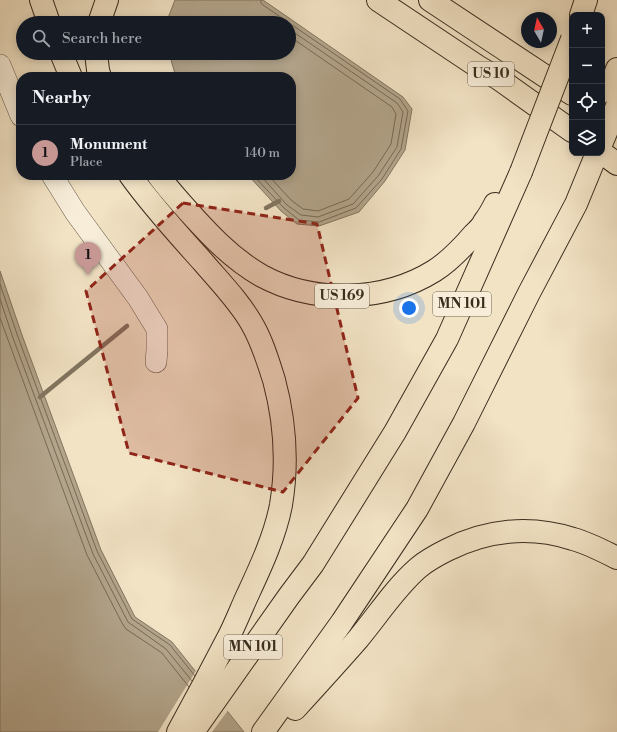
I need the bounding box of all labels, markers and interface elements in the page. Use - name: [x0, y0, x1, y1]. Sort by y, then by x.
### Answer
- north arrow: [521, 12, 557, 48]
- map controls: [569, 12, 605, 156]
- button: +: [569, 12, 605, 48]
- search box: [16, 16, 296, 60]
- icon: search: [30, 27, 52, 49]
- text: Search here: [62, 29, 142, 48]
- button: −: [569, 48, 605, 84]
- road number: US 10: [468, 62, 514, 86]
- button: locate: [569, 84, 605, 120]
- text: Nearby: [32, 87, 91, 109]
- button: layers: [569, 120, 605, 156]
- text: Monument: [70, 135, 147, 154]
- text: 1: [42, 145, 48, 161]
- text: 140 m: [244, 145, 280, 161]
- text: Place: [70, 154, 102, 170]
- pin: 1: [75, 242, 101, 275]
- road number: US 169: [315, 284, 369, 308]
- road number: MN 101: [433, 292, 491, 316]
- your location: [399, 298, 419, 318]
- road number: MN 101: [224, 635, 282, 659]

